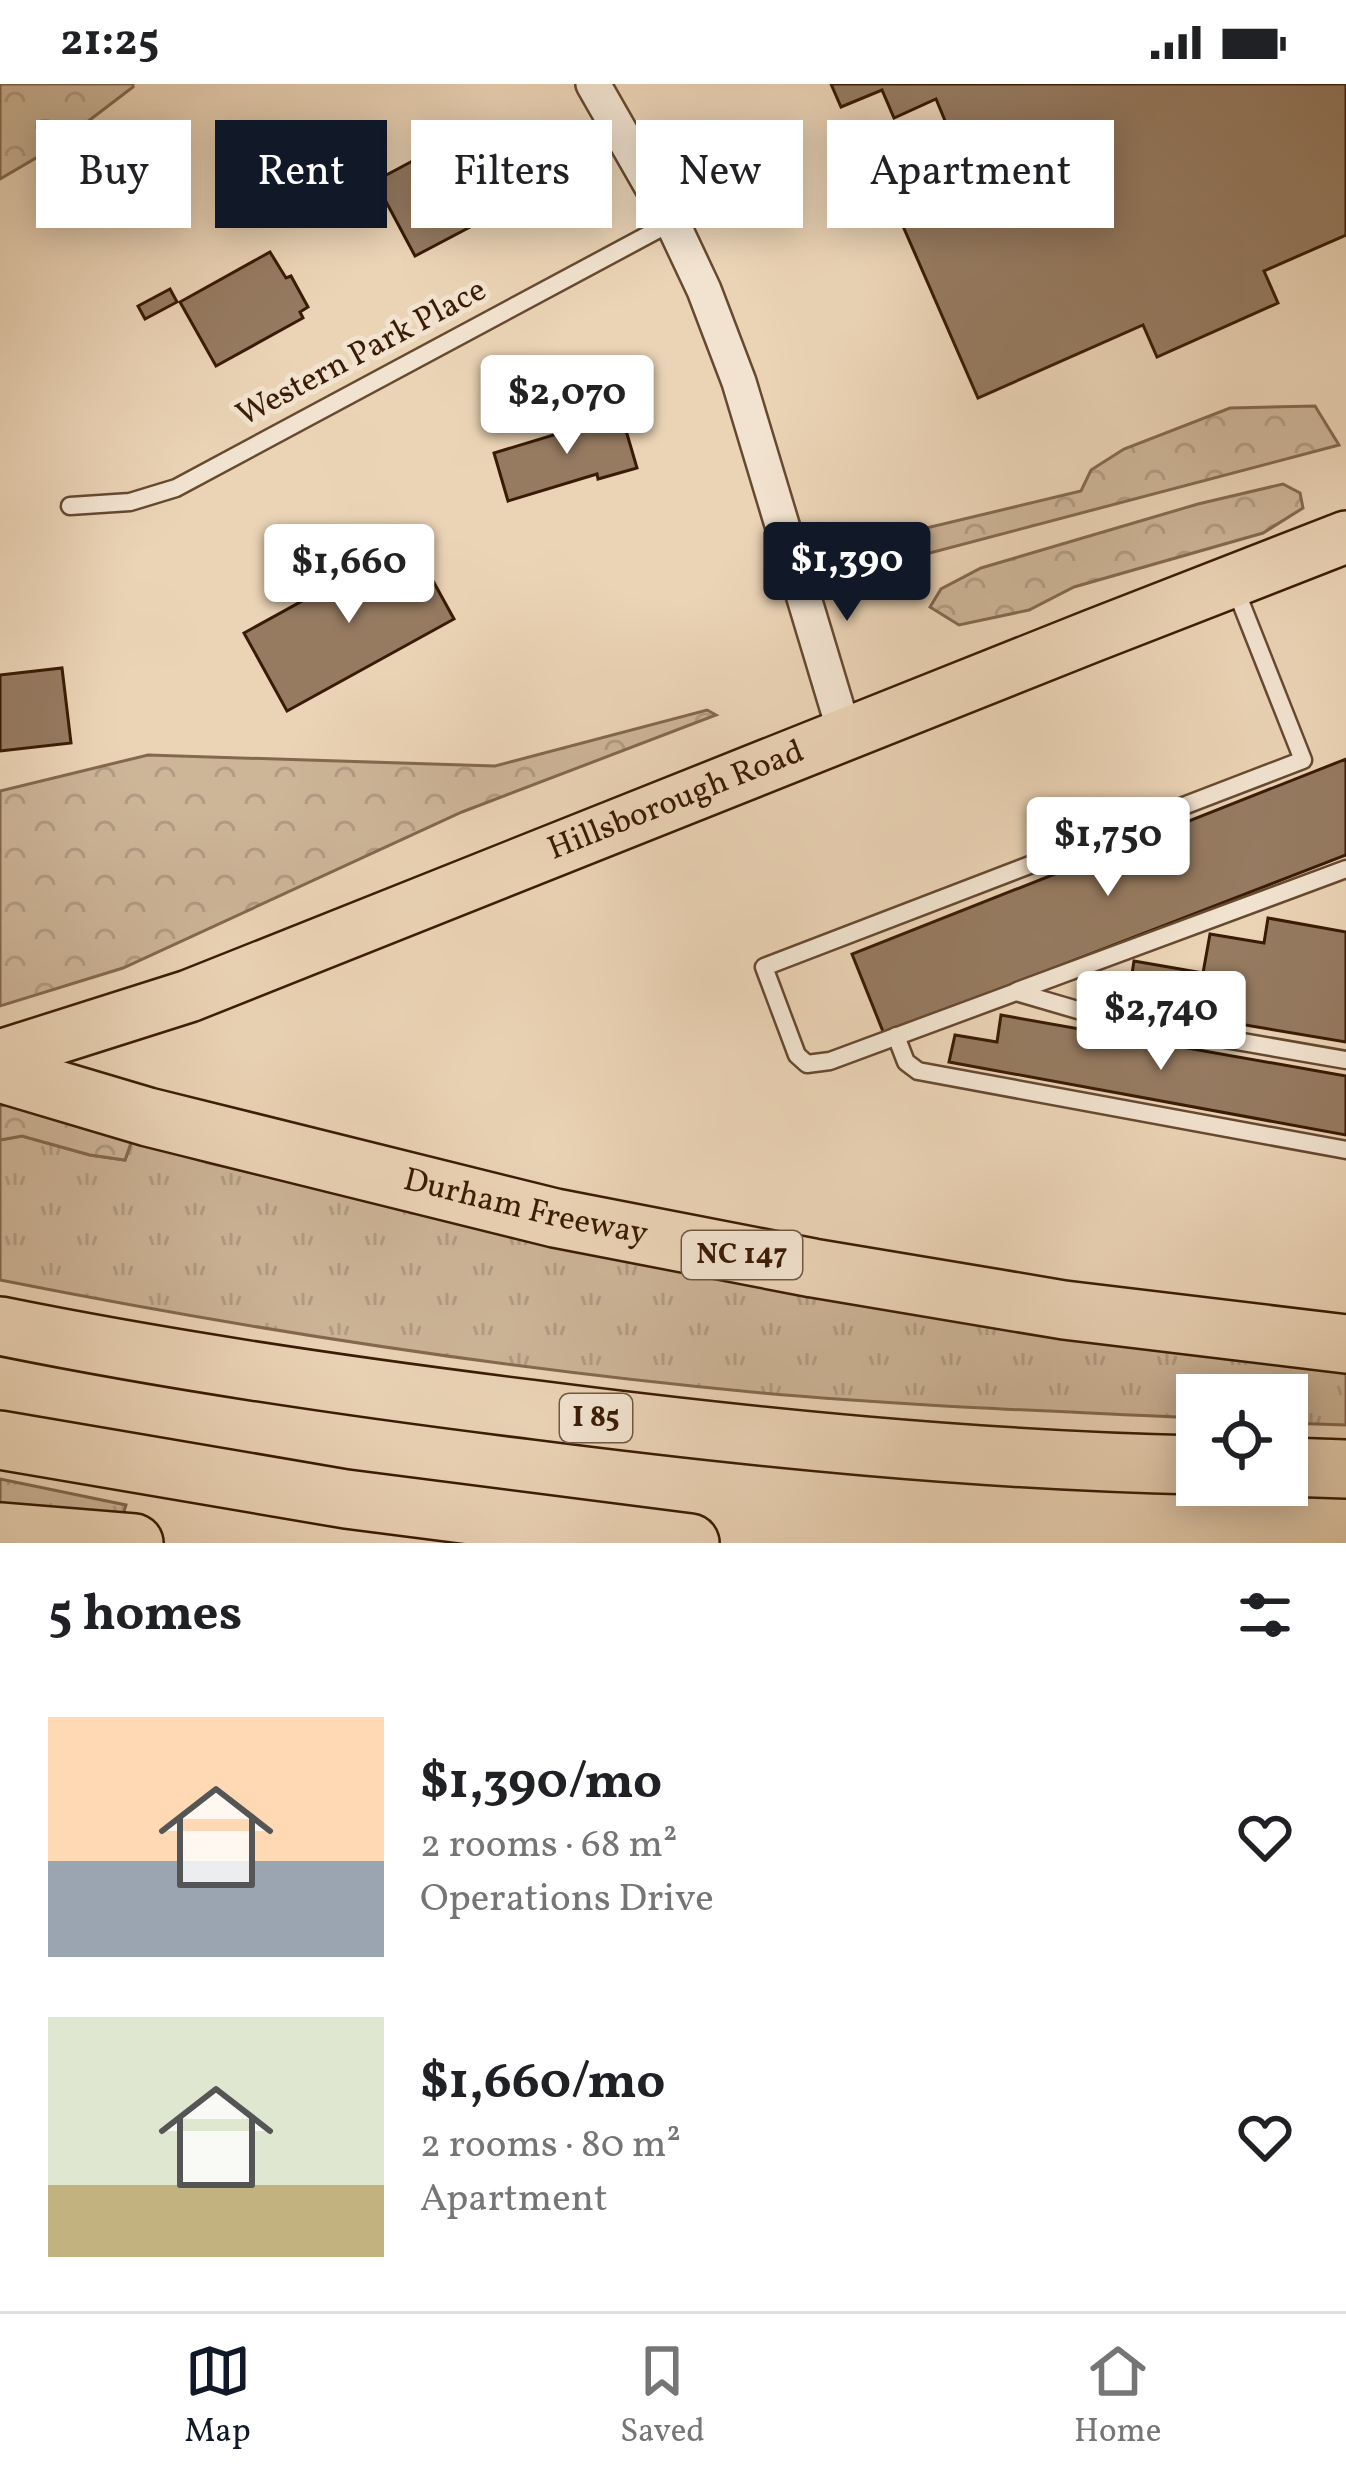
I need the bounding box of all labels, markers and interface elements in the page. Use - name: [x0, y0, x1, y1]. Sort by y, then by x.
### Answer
- text: 21:25: [60, 11, 159, 74]
- chip: Buy: [36, 120, 191, 228]
- chip: Rent: [215, 120, 387, 228]
- chip: Filters: [411, 120, 612, 228]
- chip: New: [636, 120, 803, 228]
- chip: Apartment: [827, 120, 1114, 228]
- street label: Western Park Place: [229, 269, 495, 439]
- pin: $2,070: [469, 355, 665, 457]
- text: $2,070: [508, 367, 626, 421]
- pin: $1,390: [749, 522, 945, 624]
- pin: $1,660: [251, 524, 447, 626]
- text: $1,390: [790, 534, 904, 588]
- text: $1,660: [291, 536, 407, 590]
- street label: Hillsborough Road: [542, 730, 811, 873]
- pin: $1,750: [1010, 797, 1206, 899]
- text: $1,750: [1054, 809, 1162, 863]
- pin: $2,740: [1063, 971, 1259, 1073]
- text: $2,740: [1104, 983, 1218, 1037]
- street label: Durham Freeway: [398, 1158, 652, 1259]
- road number: NC 147: [682, 1231, 802, 1279]
- map controls: [1176, 1374, 1308, 1506]
- button: locate: [1176, 1374, 1308, 1506]
- road number: I 85: [560, 1394, 632, 1442]
- text: 5 homes: [48, 1580, 242, 1651]
- icon: filters: [1232, 1582, 1298, 1648]
- text: $1,390/mo: [420, 1748, 662, 1819]
- icon: home: [144, 1765, 288, 1909]
- icon: heart: [1232, 1804, 1298, 1870]
- text: 2 rooms · 68 m²: [420, 1819, 677, 1873]
- text: Operations Drive: [420, 1873, 714, 1927]
- text: $1,660/mo: [420, 2048, 665, 2119]
- icon: home: [144, 2065, 288, 2209]
- icon: heart: [1232, 2104, 1298, 2170]
- text: 2 rooms · 80 m²: [420, 2119, 681, 2173]
- text: Apartment: [420, 2173, 608, 2227]
- tab: Map: [185, 2338, 251, 2456]
- tab: Saved: [620, 2338, 705, 2456]
- tab: Home: [1074, 2338, 1161, 2456]

